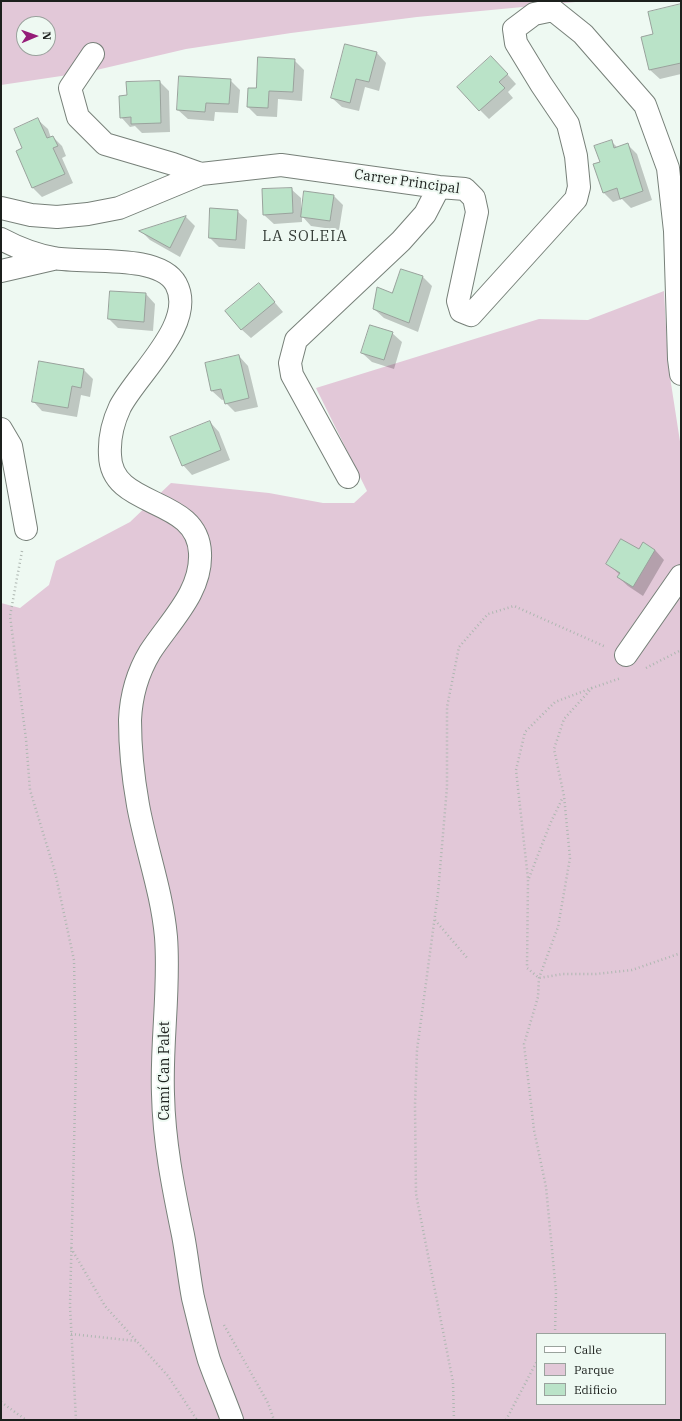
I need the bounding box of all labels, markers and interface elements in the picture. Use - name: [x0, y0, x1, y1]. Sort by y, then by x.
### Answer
- north arrow: [16, 16, 56, 56]
- text: N: [40, 31, 54, 40]
- street label: Carrer Principal: [353, 166, 461, 198]
- district label: LA SOLEIA: [262, 228, 348, 246]
- street label: Camí Can Palet: [157, 1021, 173, 1121]
- legend: [536, 1333, 666, 1405]
- text: Calle: [574, 1342, 602, 1357]
- text: Parque: [574, 1362, 614, 1377]
- text: Edificio: [574, 1382, 617, 1397]

